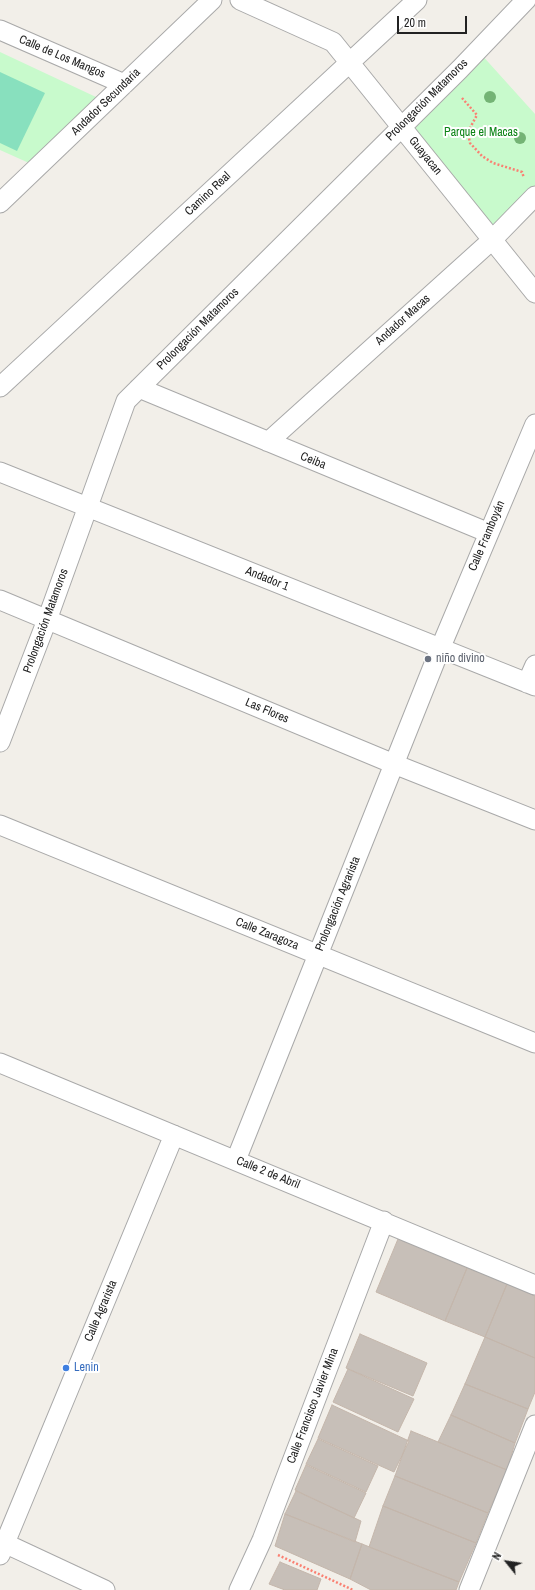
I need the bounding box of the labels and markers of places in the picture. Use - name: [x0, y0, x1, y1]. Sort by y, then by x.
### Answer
- place label: niño divino: [436, 652, 485, 666]
- marker: niño divino: [423, 654, 433, 664]
- place label: Lenin: [74, 1361, 99, 1375]
- marker: Lenin: [61, 1363, 71, 1373]

